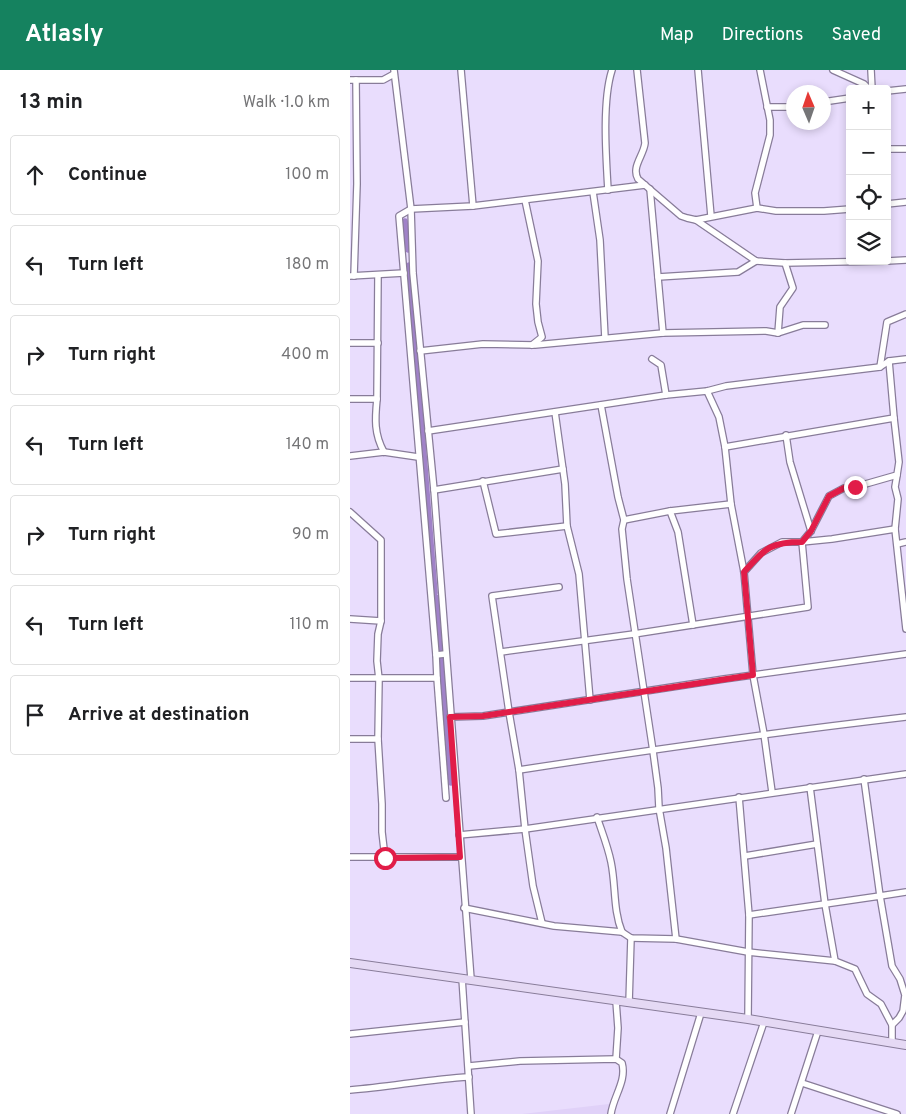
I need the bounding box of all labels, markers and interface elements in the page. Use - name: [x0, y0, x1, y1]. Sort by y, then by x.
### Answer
- text: Atlasly: [25, 20, 104, 50]
- text: Map: [660, 24, 694, 47]
- text: Directions: [722, 24, 804, 47]
- text: Saved: [832, 24, 881, 47]
- north arrow: [786, 85, 831, 130]
- map controls: [846, 85, 891, 265]
- button: +: [846, 85, 891, 130]
- text: 13 min: [20, 89, 83, 116]
- text: Walk · 1.0 km: [243, 93, 330, 113]
- button: −: [846, 130, 891, 175]
- icon: ahead: [21, 161, 49, 189]
- text: Continue: [68, 163, 147, 187]
- text: 100 m: [285, 165, 329, 185]
- button: locate: [846, 175, 891, 220]
- button: layers: [846, 220, 891, 265]
- icon: left: [21, 251, 49, 279]
- text: Turn left: [68, 253, 144, 277]
- text: 180 m: [286, 255, 329, 275]
- icon: right: [21, 341, 49, 369]
- text: Turn right: [68, 343, 156, 367]
- text: 400 m: [281, 345, 329, 365]
- icon: left: [21, 431, 49, 459]
- text: Turn left: [68, 433, 144, 457]
- text: 140 m: [286, 435, 329, 455]
- route end: [844, 476, 867, 499]
- icon: right: [21, 521, 49, 549]
- text: Turn right: [68, 523, 156, 547]
- text: 90 m: [292, 525, 329, 545]
- icon: left: [21, 611, 49, 639]
- text: Turn left: [68, 613, 144, 637]
- text: 110 m: [289, 615, 329, 635]
- icon: arrive: [21, 701, 49, 729]
- text: Arrive at destination: [68, 703, 249, 727]
- route start: [374, 847, 397, 870]

